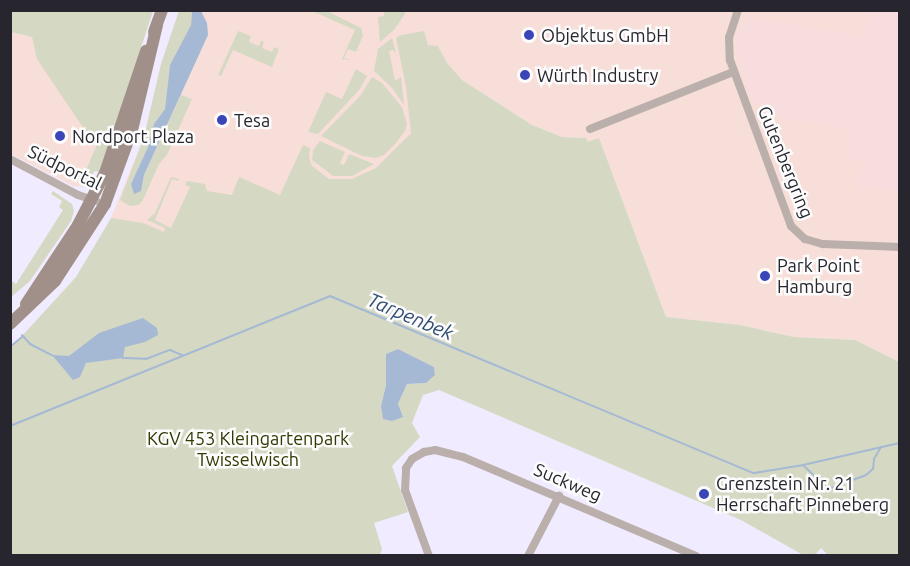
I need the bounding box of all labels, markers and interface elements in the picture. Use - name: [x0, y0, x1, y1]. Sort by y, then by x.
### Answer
- place label: Objektus GmbH: [541, 24, 669, 46]
- marker: Objektus GmbH: [522, 28, 536, 42]
- place label: Würth Industry: [537, 64, 659, 86]
- marker: Würth Industry: [518, 68, 532, 82]
- street label: Gutenbergring: [754, 103, 818, 221]
- place label: Tesa: [234, 109, 270, 131]
- marker: Tesa: [215, 113, 229, 127]
- place label: Nordport Plaza: [72, 125, 194, 147]
- marker: Nordport Plaza: [53, 129, 67, 143]
- street label: Südportal: [25, 140, 105, 194]
- place label: Park Point Hamburg: [777, 255, 860, 298]
- marker: Park Point Hamburg: [758, 269, 772, 283]
- water label: Tarpenbek: [364, 287, 458, 345]
- park label: KGV 453 Kleingartenpark Twisselwisch: [147, 428, 349, 470]
- street label: Suckweg: [531, 458, 605, 506]
- place label: Grenzstein Nr. 21 Herrschaft Pinneberg: [716, 473, 889, 516]
- marker: Grenzstein Nr. 21 Herrschaft Pinneberg: [697, 487, 711, 501]

